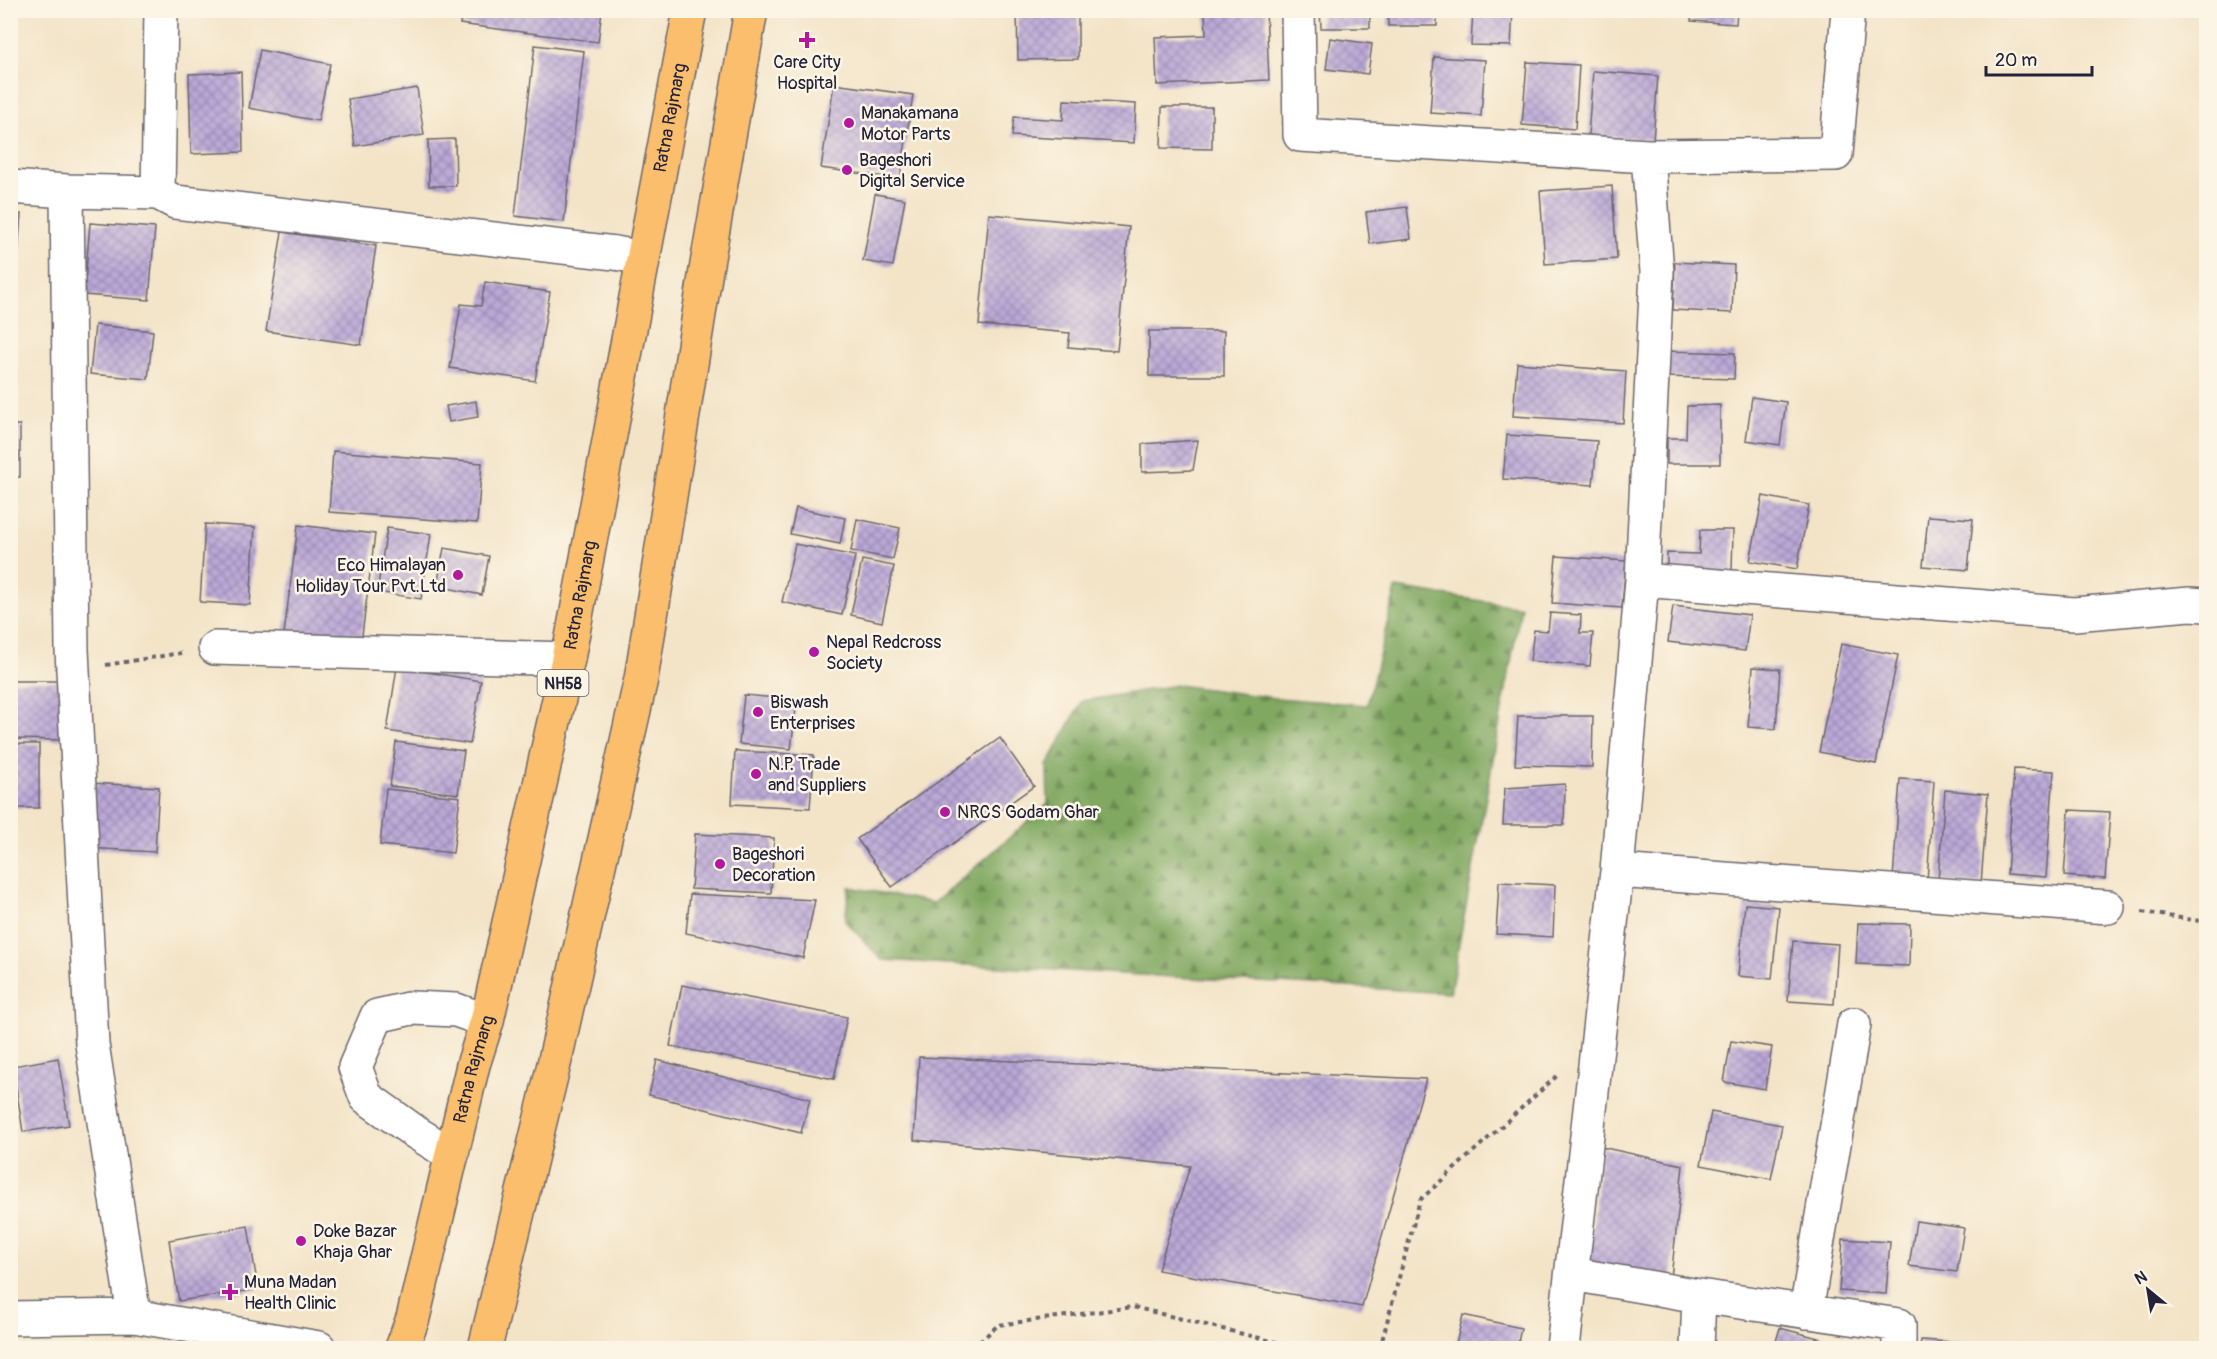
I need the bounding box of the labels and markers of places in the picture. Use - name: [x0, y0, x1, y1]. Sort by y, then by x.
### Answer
- marker: Care City Hospital: [798, 31, 816, 49]
- place label: Care City Hospital: [773, 51, 841, 95]
- place label: Manakamana Motor Parts: [861, 102, 959, 146]
- marker: Manakamana Motor Parts: [842, 116, 856, 130]
- place label: Bageshori Digital Service: [859, 149, 965, 193]
- marker: Bageshori Digital Service: [840, 163, 854, 177]
- place label: Eco Himalayan Holiday Tour Pvt.Ltd: [295, 554, 446, 598]
- marker: Eco Himalayan Holiday Tour Pvt.Ltd: [451, 568, 465, 582]
- place label: Nepal Redcross Society: [826, 631, 941, 675]
- marker: Nepal Redcross Society: [807, 645, 821, 659]
- place label: Biswash Enterprises: [770, 691, 855, 735]
- marker: Biswash Enterprises: [751, 705, 765, 719]
- place label: N.P. Trade and Suppliers: [768, 753, 866, 797]
- marker: N.P. Trade and Suppliers: [749, 767, 763, 781]
- place label: NRCS Godam Ghar: [957, 801, 1100, 824]
- marker: NRCS Godam Ghar: [938, 805, 952, 819]
- place label: Bageshori Decoration: [732, 843, 815, 887]
- marker: Bageshori Decoration: [713, 857, 727, 871]
- place label: Doke Bazar Khaja Ghar: [313, 1220, 398, 1264]
- marker: Doke Bazar Khaja Ghar: [294, 1234, 308, 1248]
- place label: Muna Madan Health Clinic: [244, 1271, 337, 1315]
- marker: Muna Madan Health Clinic: [221, 1283, 239, 1301]

